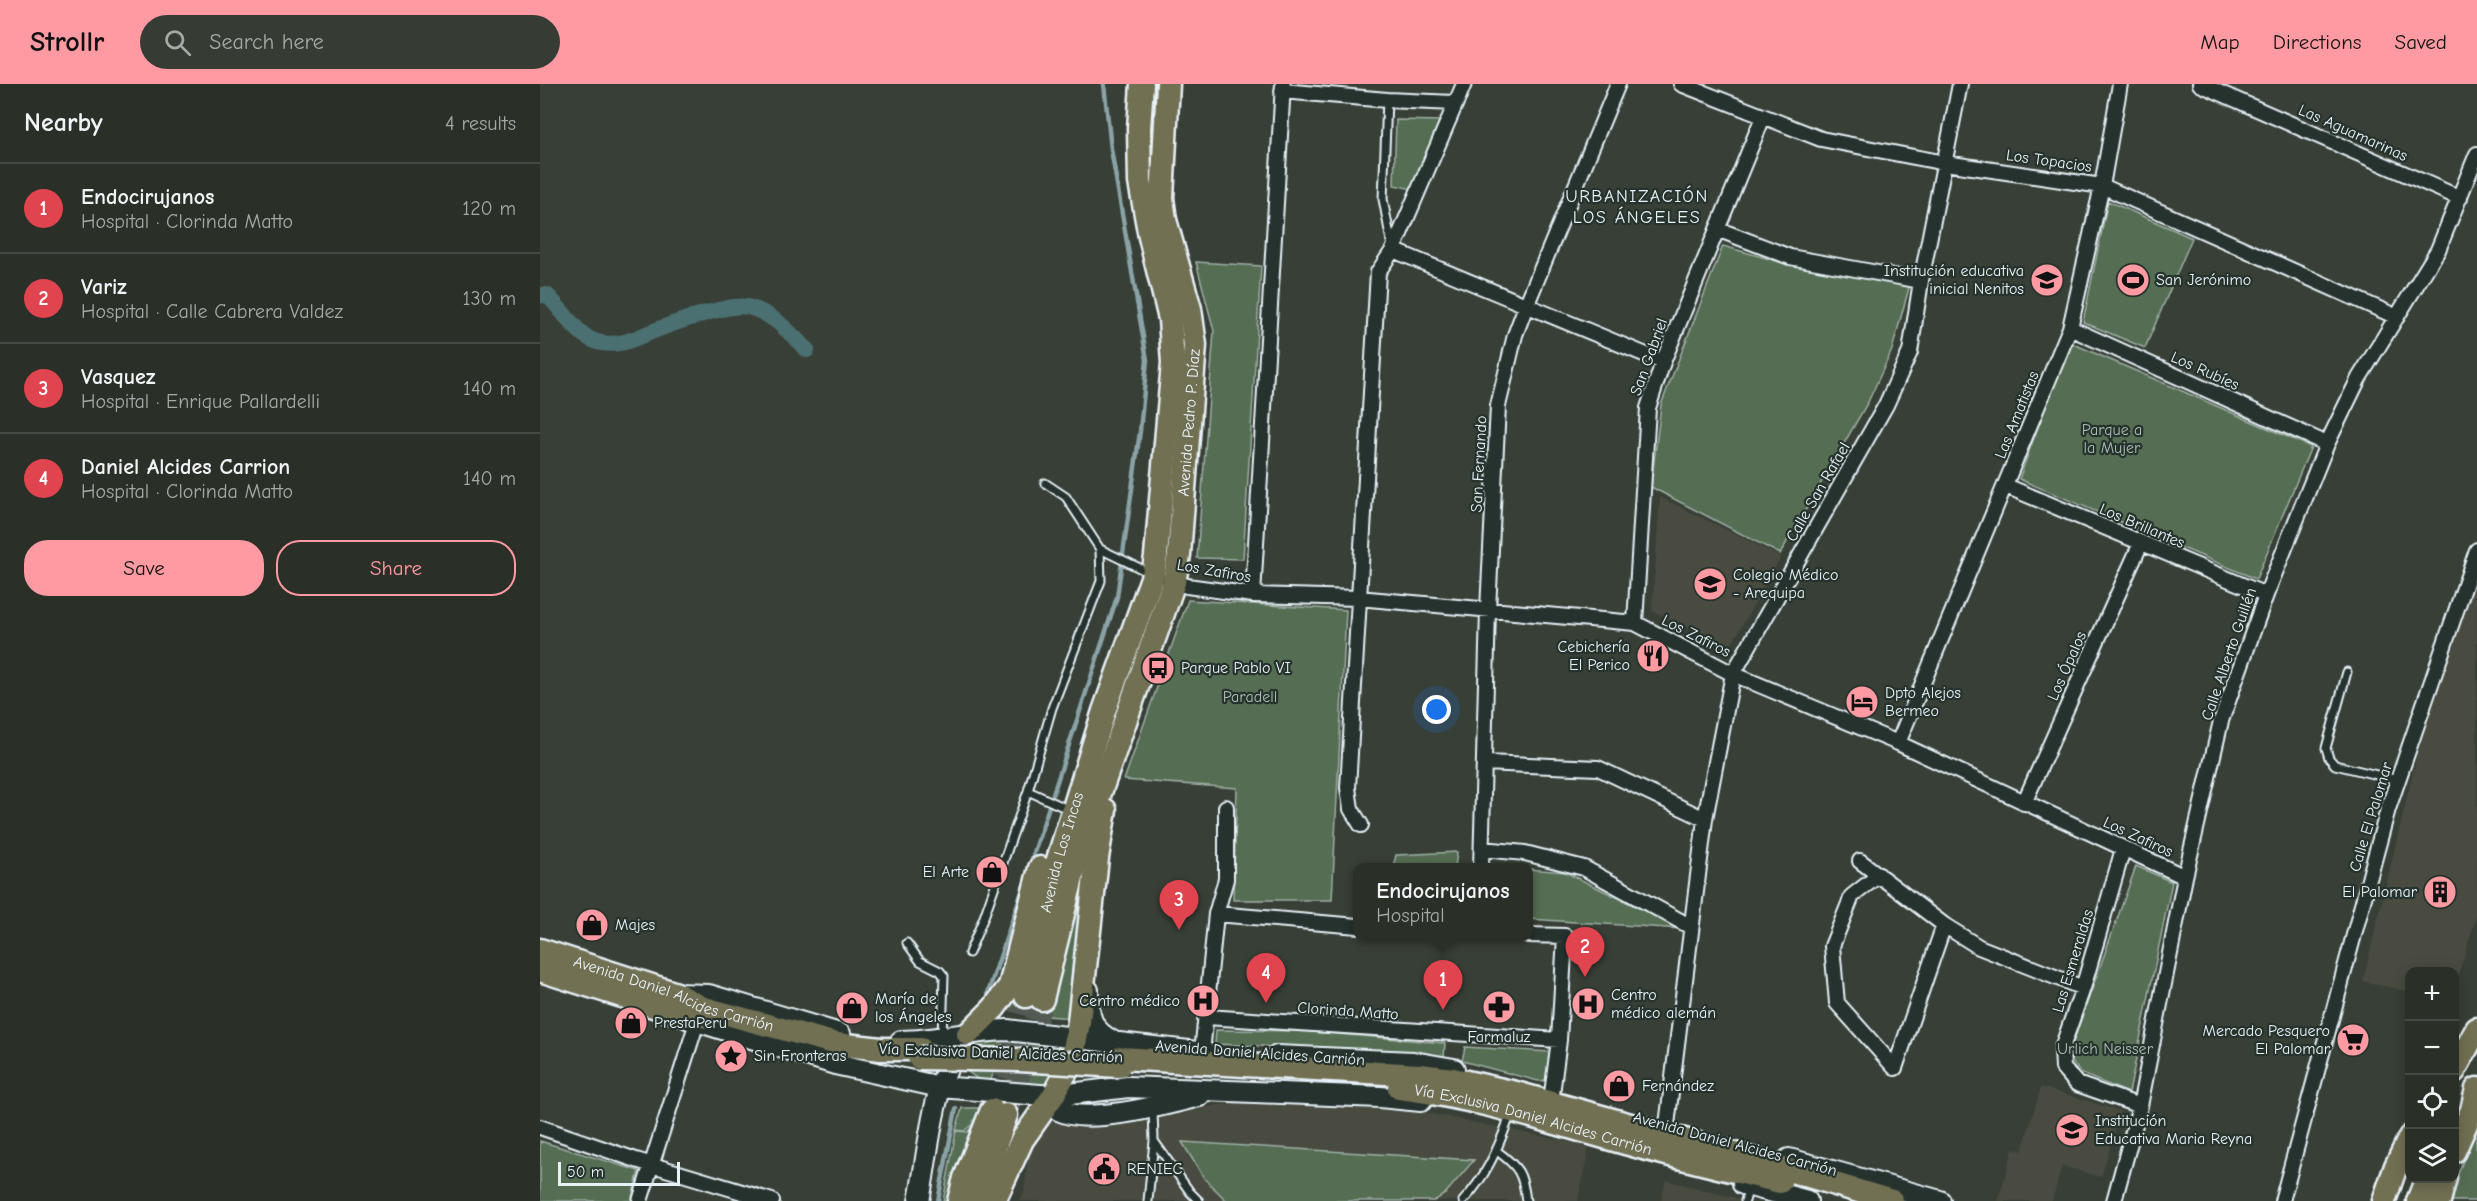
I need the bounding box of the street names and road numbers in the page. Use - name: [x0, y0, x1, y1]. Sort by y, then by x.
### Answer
- street label: Las Aguamarinas: [2296, 101, 2411, 165]
- street label: Los Topacios: [2005, 146, 2093, 176]
- street label: San Gabriel: [1627, 316, 1671, 398]
- street label: Avenida Pedro P. Díaz: [1174, 348, 1204, 497]
- street label: Los Rubíes: [2168, 348, 2242, 394]
- street label: Las Amatistas: [1991, 368, 2043, 461]
- street label: San Fernando: [1467, 415, 1491, 513]
- street label: Calle San Rafael: [1782, 439, 1854, 545]
- street label: Los Brillantes: [2097, 500, 2188, 552]
- street label: Los Zafiros: [1176, 556, 1253, 586]
- street label: Calle Alberto Guillén: [2198, 585, 2260, 723]
- street label: Los Zafiros: [1659, 611, 1734, 661]
- street label: Los Ópalos: [2043, 628, 2090, 703]
- street label: Calle El Palomar: [2346, 760, 2396, 874]
- street label: Avenida Los Incas: [1037, 790, 1087, 914]
- street label: Los Zafiros: [2100, 813, 2176, 861]
- street label: Las Esmeraldas: [2049, 907, 2097, 1015]
- street label: Avenida Daniel Alcides Carrión: [571, 952, 776, 1035]
- street label: Clorinda Matto: [1297, 998, 1399, 1024]
- street label: Avenida Daniel Alcides Carrión: [1154, 1037, 1366, 1069]
- street label: Vía Exclusiva Daniel Alcides Carrión: [879, 1040, 1123, 1066]
- street label: Vía Exclusiva Daniel Alcides Carrión: [1413, 1081, 1654, 1159]
- street label: Avenida Daniel Alcides Carrión: [1631, 1108, 1839, 1180]

